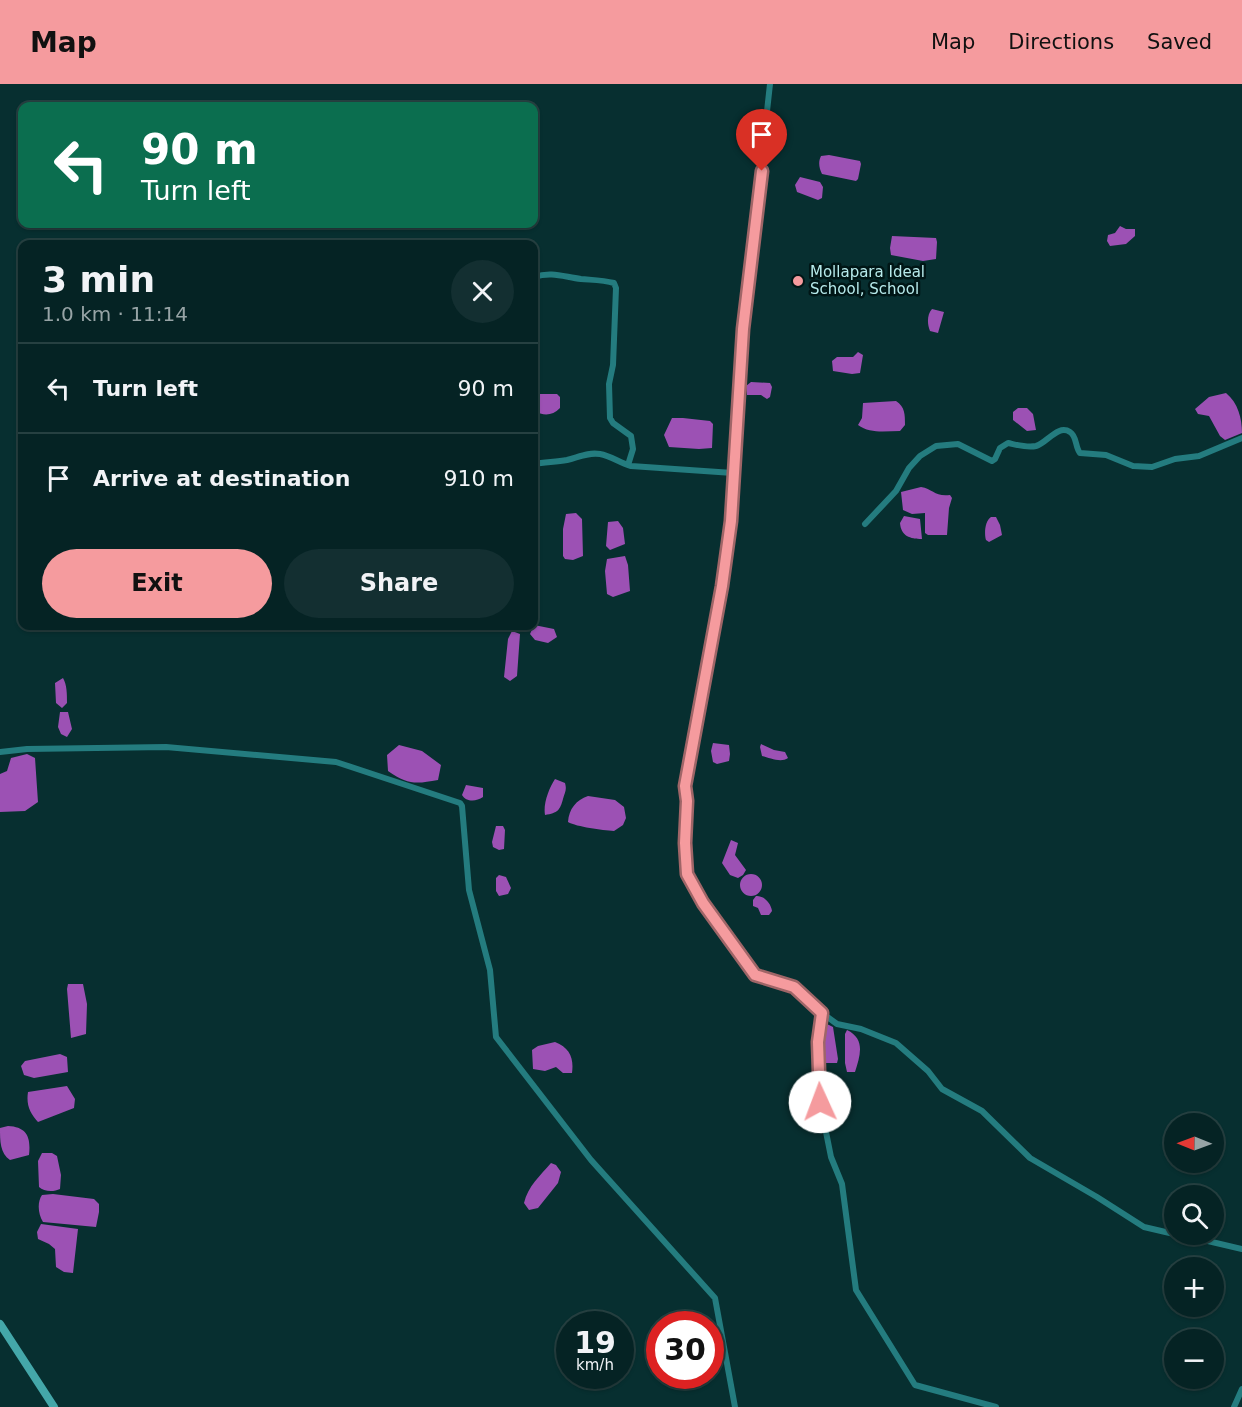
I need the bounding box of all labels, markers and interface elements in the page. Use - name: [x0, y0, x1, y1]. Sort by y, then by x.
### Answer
- text: Map: [30, 26, 97, 59]
- text: Map: [931, 30, 975, 54]
- text: Directions: [1008, 30, 1114, 54]
- text: Saved: [1147, 30, 1212, 54]
- pin: [736, 109, 787, 171]
- icon: arrive: [745, 118, 778, 151]
- text: 90 m: [141, 125, 258, 174]
- icon: left: [42, 126, 120, 204]
- text: Turn left: [141, 175, 251, 206]
- text: 3 min: [42, 259, 155, 300]
- button: close: [451, 260, 514, 323]
- place label: Mollapara Ideal School, School: [810, 263, 925, 298]
- marker: Mollapara Ideal School, School: [791, 274, 805, 288]
- text: 1.0 km · 11:14: [42, 302, 188, 326]
- icon: left: [42, 372, 75, 405]
- text: Turn left: [93, 376, 198, 401]
- text: 90 m: [458, 376, 514, 401]
- icon: arrive: [42, 462, 75, 495]
- text: Arrive at destination: [93, 466, 350, 491]
- text: 910 m: [444, 466, 514, 491]
- button: Exit: [42, 549, 272, 618]
- button: Share: [284, 549, 514, 618]
- position arrow: [788, 1070, 852, 1134]
- north arrow: [1164, 1113, 1224, 1173]
- map controls: [1164, 1113, 1224, 1389]
- button: search: [1164, 1185, 1224, 1245]
- button: +: [1164, 1257, 1224, 1317]
- speed limit sign: 30: [646, 1311, 724, 1389]
- text: 19: [574, 1325, 616, 1360]
- button: −: [1164, 1329, 1224, 1389]
- text: km/h: [576, 1356, 614, 1374]

